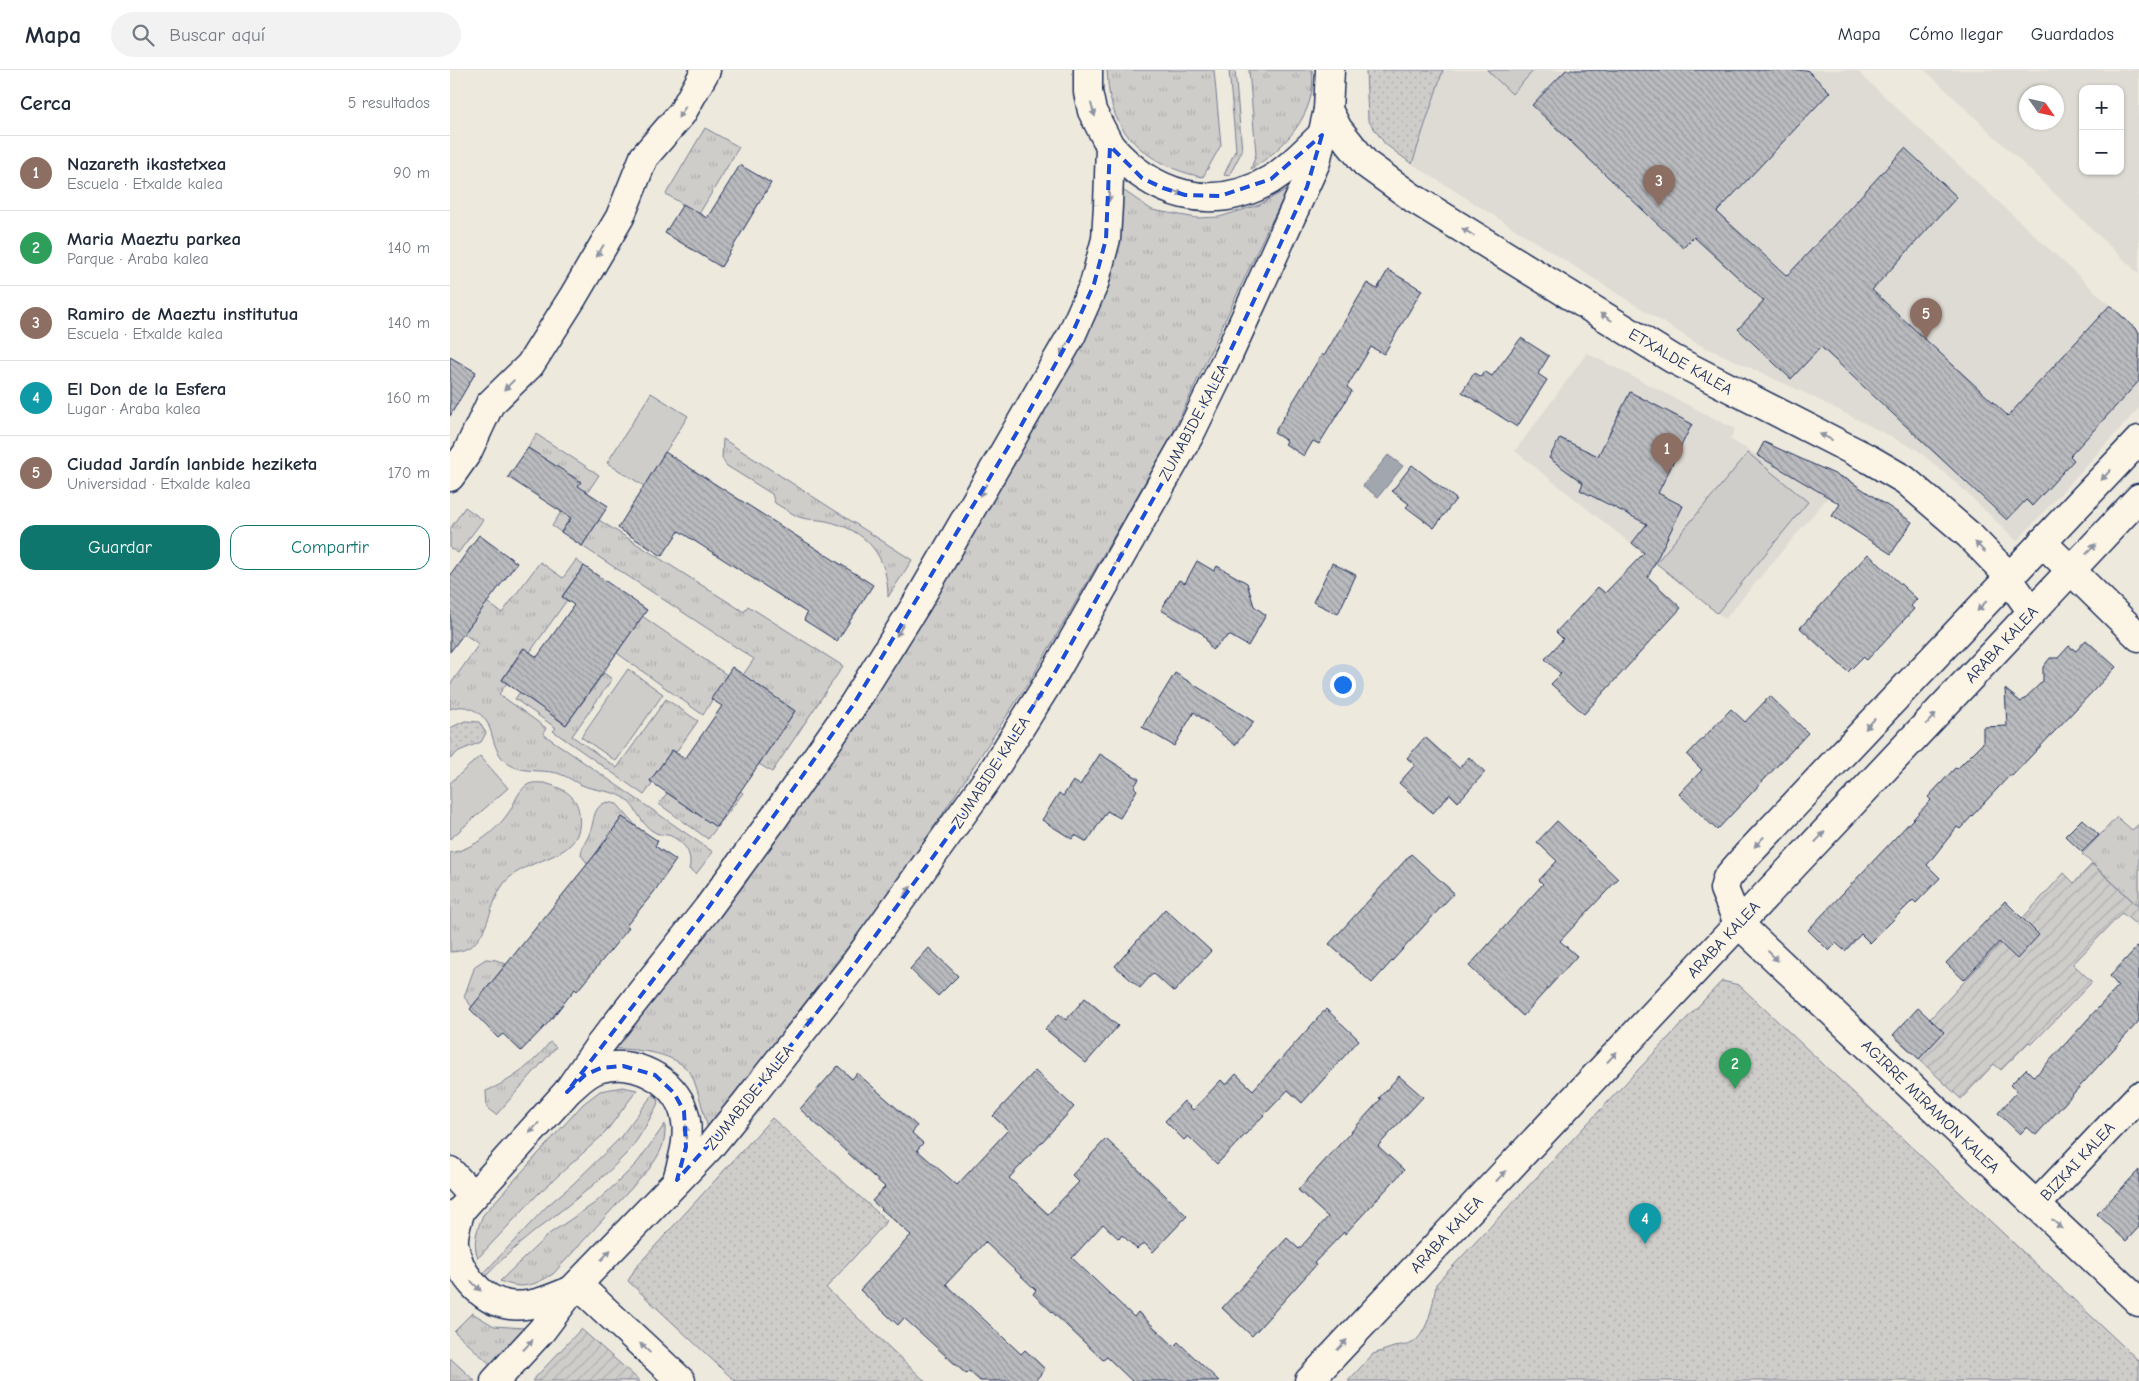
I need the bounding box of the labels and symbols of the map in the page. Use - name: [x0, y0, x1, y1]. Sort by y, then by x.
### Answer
- north arrow: [2019, 85, 2064, 130]
- one-way arrow: [1089, 102, 1097, 117]
- one-way arrow: [677, 106, 687, 119]
- pin: 3: [1643, 165, 1675, 206]
- one-way arrow: [1104, 187, 1112, 203]
- one-way arrow: [1170, 189, 1185, 197]
- one-way arrow: [1462, 227, 1475, 237]
- one-way arrow: [596, 243, 604, 258]
- pin: 5: [1910, 298, 1942, 339]
- one-way arrow: [1600, 313, 1613, 322]
- street label: ETXALDE KALEA: [1626, 325, 1735, 399]
- one-way arrow: [1060, 342, 1068, 356]
- street label: ZUMABIDE KALEA: [1156, 361, 1232, 484]
- one-way arrow: [503, 378, 515, 390]
- pin: 1: [1651, 433, 1683, 474]
- one-way arrow: [1818, 433, 1833, 441]
- one-way arrow: [2100, 469, 2112, 481]
- one-way arrow: [979, 484, 988, 497]
- one-way arrow: [1974, 541, 1986, 553]
- one-way arrow: [2085, 544, 2097, 556]
- one-way arrow: [1114, 552, 1122, 566]
- one-way arrow: [1976, 600, 1988, 612]
- street label: ARABA KALEA: [1962, 603, 2042, 687]
- one-way arrow: [895, 623, 905, 636]
- your location: [1330, 672, 1356, 698]
- one-way arrow: [1033, 693, 1042, 707]
- street label: ZUMABIDE KALEA: [948, 713, 1034, 832]
- one-way arrow: [1925, 713, 1937, 725]
- one-way arrow: [1864, 718, 1876, 730]
- one-way arrow: [1814, 831, 1826, 843]
- one-way arrow: [1753, 836, 1765, 848]
- one-way arrow: [902, 885, 912, 899]
- street label: ARABA KALEA: [1684, 898, 1764, 982]
- one-way arrow: [1767, 950, 1779, 962]
- one-way arrow: [804, 1016, 815, 1029]
- street label: AGIRRE MIRAMON KALEA: [1858, 1036, 2003, 1177]
- street label: ZUMABIDE KALEA: [702, 1042, 798, 1154]
- pin: 2: [1719, 1048, 1751, 1089]
- one-way arrow: [1606, 1051, 1618, 1063]
- street label: BIZKAI KALEA: [2037, 1119, 2119, 1205]
- one-way arrow: [528, 1122, 540, 1134]
- one-way arrow: [682, 1124, 690, 1140]
- one-way arrow: [1495, 1170, 1507, 1182]
- street label: ARABA KALEA: [1407, 1193, 1487, 1277]
- pin: 4: [1629, 1203, 1661, 1244]
- one-way arrow: [2050, 1218, 2062, 1230]
- one-way arrow: [600, 1249, 612, 1261]
- one-way arrow: [470, 1280, 482, 1292]
- one-way arrow: [522, 1340, 534, 1352]
- one-way arrow: [1336, 1340, 1348, 1352]
- one-way arrow: [640, 1342, 652, 1354]

